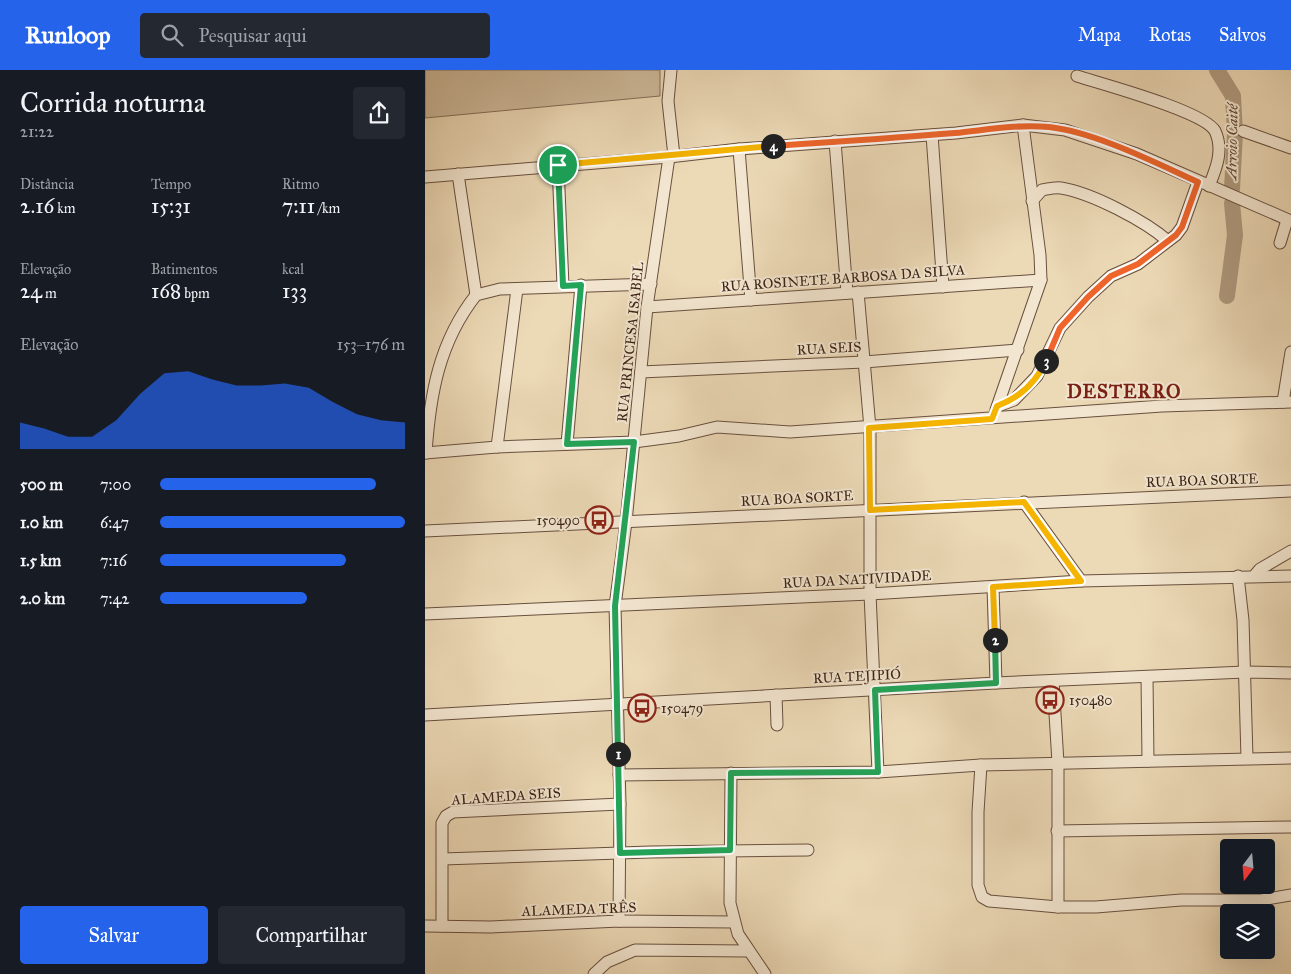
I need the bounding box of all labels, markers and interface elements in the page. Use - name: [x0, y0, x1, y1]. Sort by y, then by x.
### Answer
- search box: [140, 13, 490, 58]
- text: Runloop: [25, 20, 110, 50]
- icon: search: [158, 21, 186, 49]
- text: Pesquisar aqui: [198, 24, 307, 47]
- text: Mapa: [1078, 24, 1121, 46]
- text: Rotas: [1149, 24, 1191, 46]
- text: Salvos: [1219, 24, 1266, 46]
- text: Corrida noturna: [20, 85, 206, 120]
- button: share: [353, 87, 405, 139]
- water label: Arroio Caité: [1222, 101, 1242, 182]
- text: 21:22: [20, 122, 54, 141]
- pin: 4: [761, 134, 785, 158]
- text: 4: [770, 138, 777, 155]
- pin: [537, 144, 579, 186]
- icon: arrive: [544, 151, 572, 179]
- text: Distância: [20, 176, 74, 193]
- text: Tempo: [151, 176, 191, 193]
- text: Ritmo: [282, 176, 319, 193]
- text: 2.16: [20, 193, 54, 219]
- text: 15:31: [151, 193, 191, 219]
- text: 7:11: [282, 193, 315, 219]
- text: km: [54, 200, 75, 217]
- text: /km: [315, 200, 340, 217]
- street label: RUA PRINCESA ISABEL: [614, 260, 647, 423]
- text: Elevação: [20, 261, 71, 278]
- text: Batimentos: [151, 261, 217, 278]
- text: kcal: [282, 261, 304, 278]
- street label: RUA ROSINETE BARBOSA DA SILVA: [720, 261, 966, 296]
- text: 24: [20, 278, 42, 304]
- text: 168: [151, 278, 181, 304]
- text: 133: [282, 278, 307, 304]
- text: m: [42, 285, 57, 302]
- text: bpm: [181, 285, 210, 302]
- text: Elevação: [20, 335, 78, 354]
- text: 153–176 m: [337, 335, 405, 354]
- street label: RUA SEIS: [796, 338, 862, 359]
- pin: 3: [1033, 348, 1059, 374]
- text: 3: [1044, 353, 1049, 370]
- district label: DESTERRO: [1067, 380, 1181, 403]
- street label: RUA BOA SORTE: [1146, 470, 1258, 491]
- text: 500 m: [20, 475, 63, 494]
- text: 7:00: [100, 475, 131, 494]
- street label: RUA BOA SORTE: [740, 487, 854, 510]
- bus stop icon: 150490: [584, 505, 614, 535]
- place label: 150490: [536, 512, 580, 529]
- text: 1.0 km: [20, 513, 63, 532]
- text: 6:47: [100, 513, 129, 532]
- text: 1.5 km: [20, 551, 61, 570]
- text: 7:16: [100, 551, 127, 570]
- street label: RUA DA NATIVIDADE: [782, 567, 932, 592]
- text: 2.0 km: [20, 589, 65, 608]
- text: 7:42: [100, 589, 129, 608]
- pin: 2: [983, 628, 1007, 652]
- text: 2: [992, 632, 999, 649]
- street label: RUA TEJIPIÓ: [812, 664, 902, 688]
- bus stop icon: 150480: [1035, 685, 1065, 715]
- place label: 150480: [1069, 692, 1112, 709]
- bus stop icon: 150479: [627, 693, 657, 723]
- place label: 150479: [661, 700, 703, 717]
- pin: 1: [605, 742, 631, 766]
- text: 1: [616, 746, 621, 763]
- street label: ALAMEDA SEIS: [450, 784, 561, 809]
- north arrow: [1220, 839, 1275, 894]
- map controls: [1220, 839, 1275, 959]
- street label: ALAMEDA TRÊS: [520, 898, 637, 920]
- button: layers: [1220, 904, 1275, 959]
- button: Salvar: [20, 906, 208, 964]
- button: Compartilhar: [218, 906, 405, 964]

